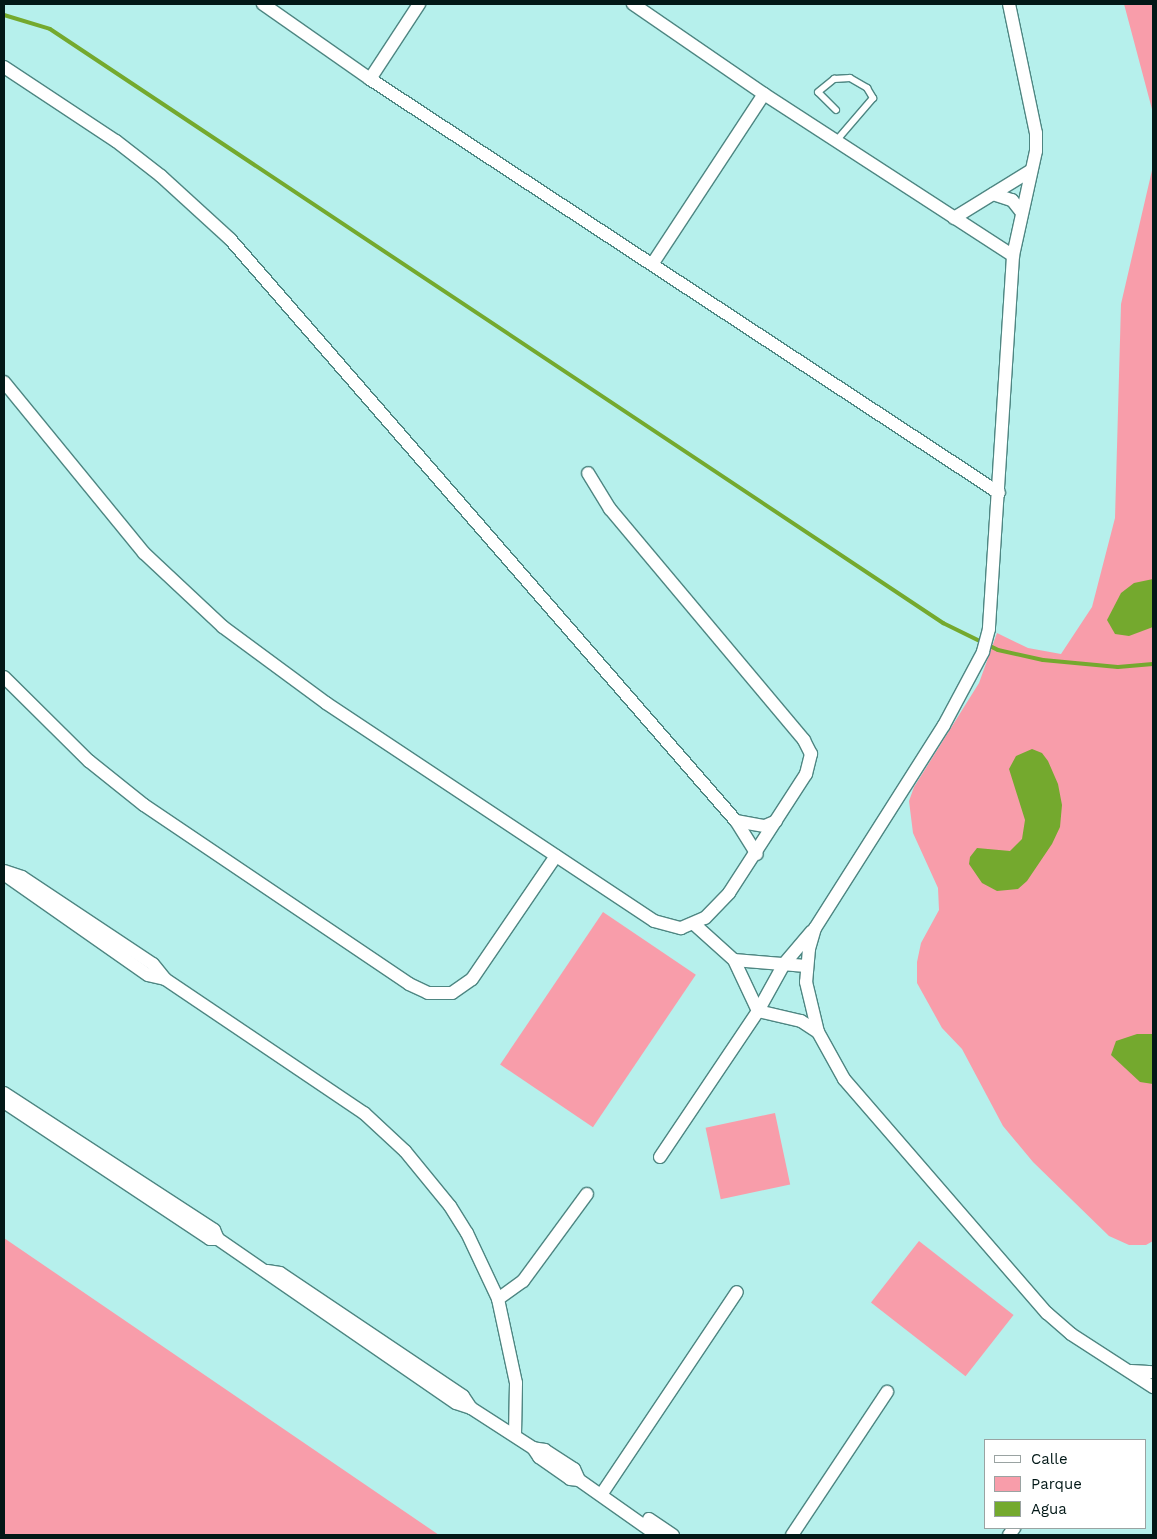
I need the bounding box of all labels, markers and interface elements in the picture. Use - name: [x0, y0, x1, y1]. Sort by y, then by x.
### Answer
- legend: [984, 1439, 1147, 1529]
- text: Calle: [1031, 1450, 1068, 1468]
- text: Parque: [1031, 1475, 1082, 1493]
- text: Agua: [1031, 1500, 1067, 1518]

